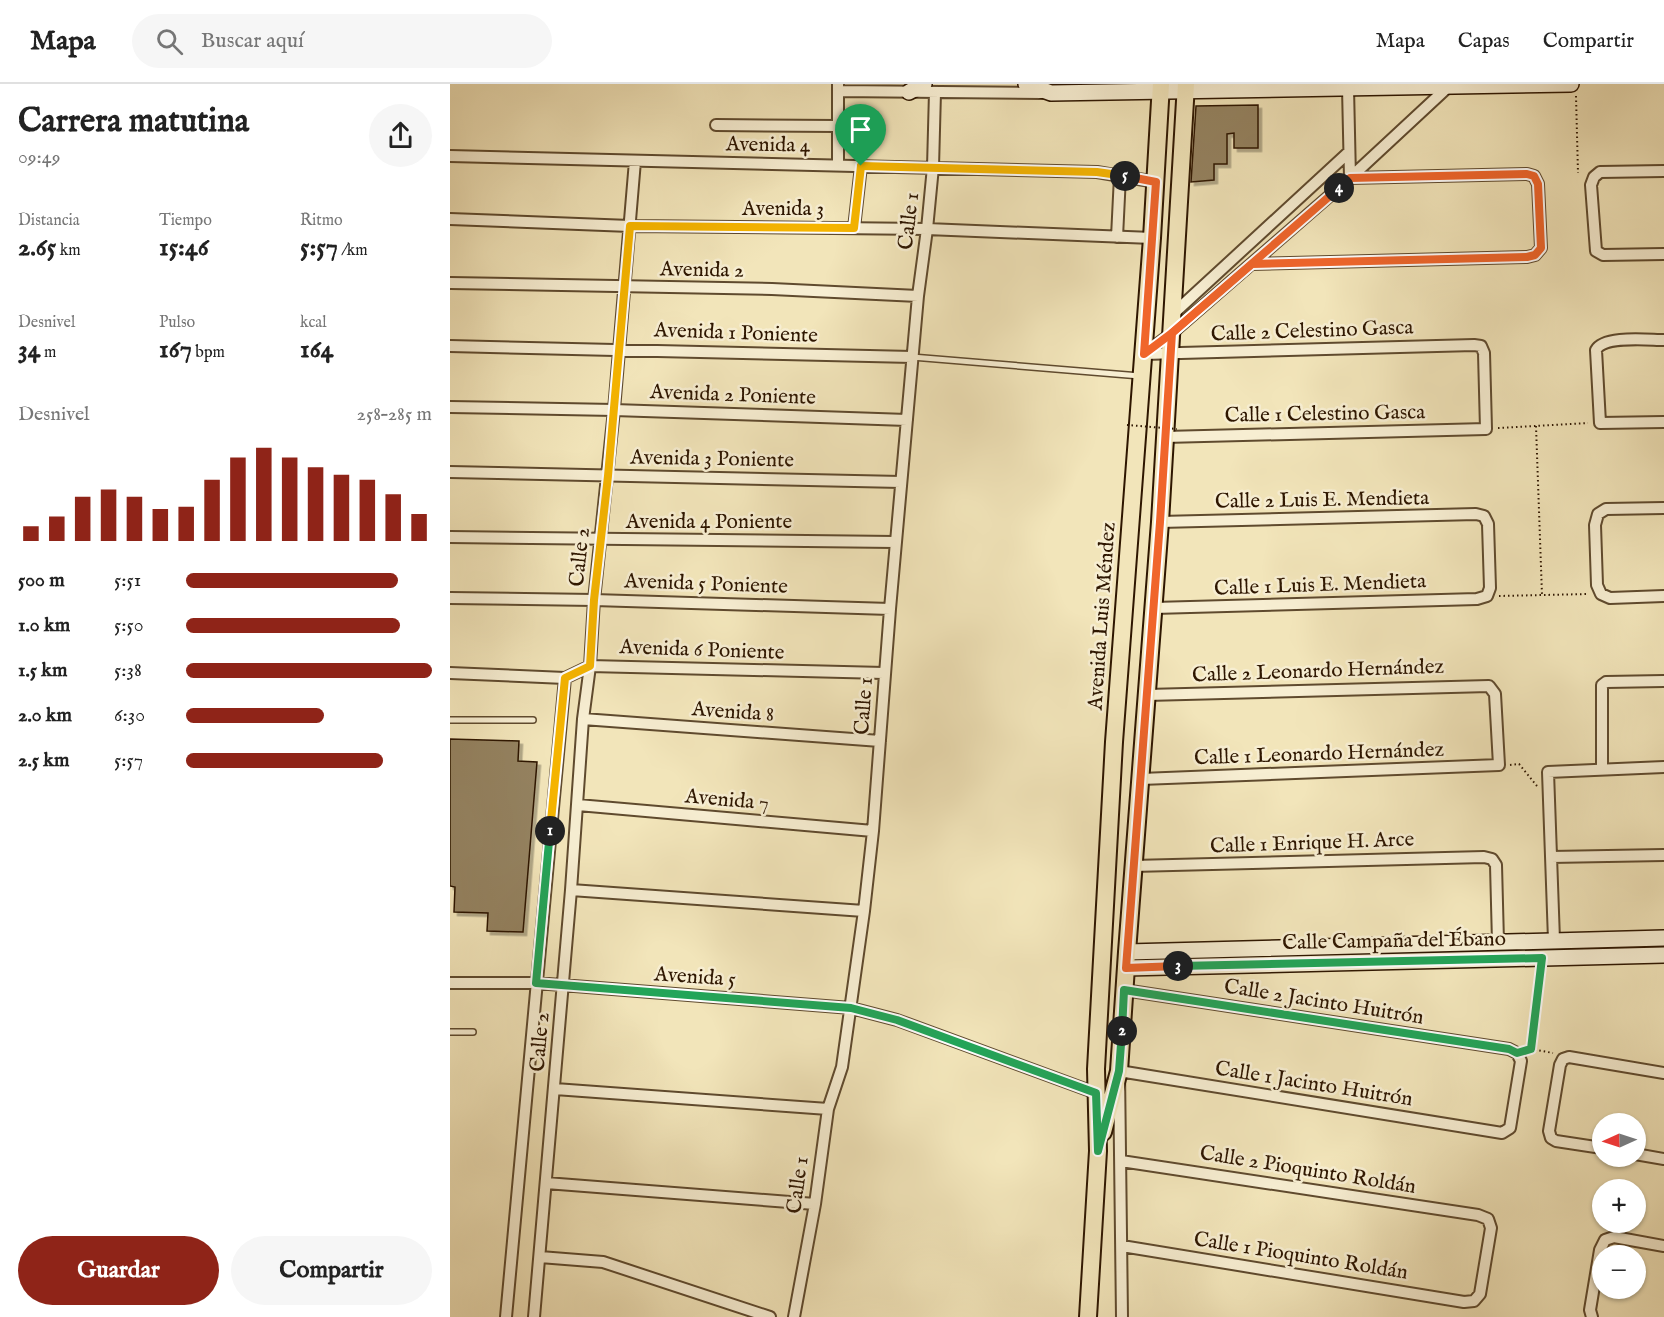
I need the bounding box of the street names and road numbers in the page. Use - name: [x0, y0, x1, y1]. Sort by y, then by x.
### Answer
- street label: Avenida 4: [725, 131, 811, 160]
- street label: Calle 1: [893, 191, 926, 251]
- street label: Avenida 3: [741, 196, 824, 223]
- street label: Avenida 2: [659, 256, 744, 285]
- street label: Calle 2 Celestino Gasca: [1210, 314, 1415, 349]
- street label: Avenida 1 Poniente: [653, 317, 819, 350]
- street label: Avenida 2 Poniente: [649, 379, 817, 412]
- street label: Calle 1 Celestino Gasca: [1225, 399, 1426, 430]
- street label: Avenida 3 Poniente: [629, 445, 795, 474]
- street label: Calle 2 Luis E. Mendieta: [1215, 485, 1430, 516]
- street label: Avenida 4 Poniente: [625, 509, 793, 536]
- street label: Avenida Luis Méndez: [1082, 521, 1123, 712]
- street label: Calle 2: [564, 526, 597, 588]
- street label: Avenida 5 Poniente: [623, 568, 789, 601]
- street label: Calle 1 Luis E. Mendieta: [1214, 568, 1427, 603]
- street label: Avenida 6 Poniente: [618, 634, 785, 667]
- street label: Calle 2 Leonardo Hernández: [1191, 654, 1445, 689]
- street label: Calle 1: [849, 676, 880, 736]
- street label: Avenida 8: [690, 696, 775, 729]
- street label: Calle 1 Leonardo Hernández: [1194, 737, 1445, 772]
- street label: Avenida 7: [683, 783, 770, 818]
- street label: Calle 1 Enrique H. Arce: [1210, 826, 1415, 861]
- street label: Calle Campaña del Ébano: [1282, 925, 1506, 957]
- street label: Avenida 5: [652, 961, 737, 994]
- street label: Calle 2 Jacinto Huitrón: [1222, 973, 1425, 1032]
- street label: Calle 2: [524, 1011, 557, 1073]
- street label: Calle 1 Jacinto Huitrón: [1213, 1056, 1414, 1113]
- street label: Calle 2 Pioquinto Roldán: [1198, 1140, 1418, 1201]
- street label: Calle 1: [781, 1155, 816, 1216]
- street label: Calle 1 Pioquinto Roldán: [1192, 1226, 1410, 1287]

